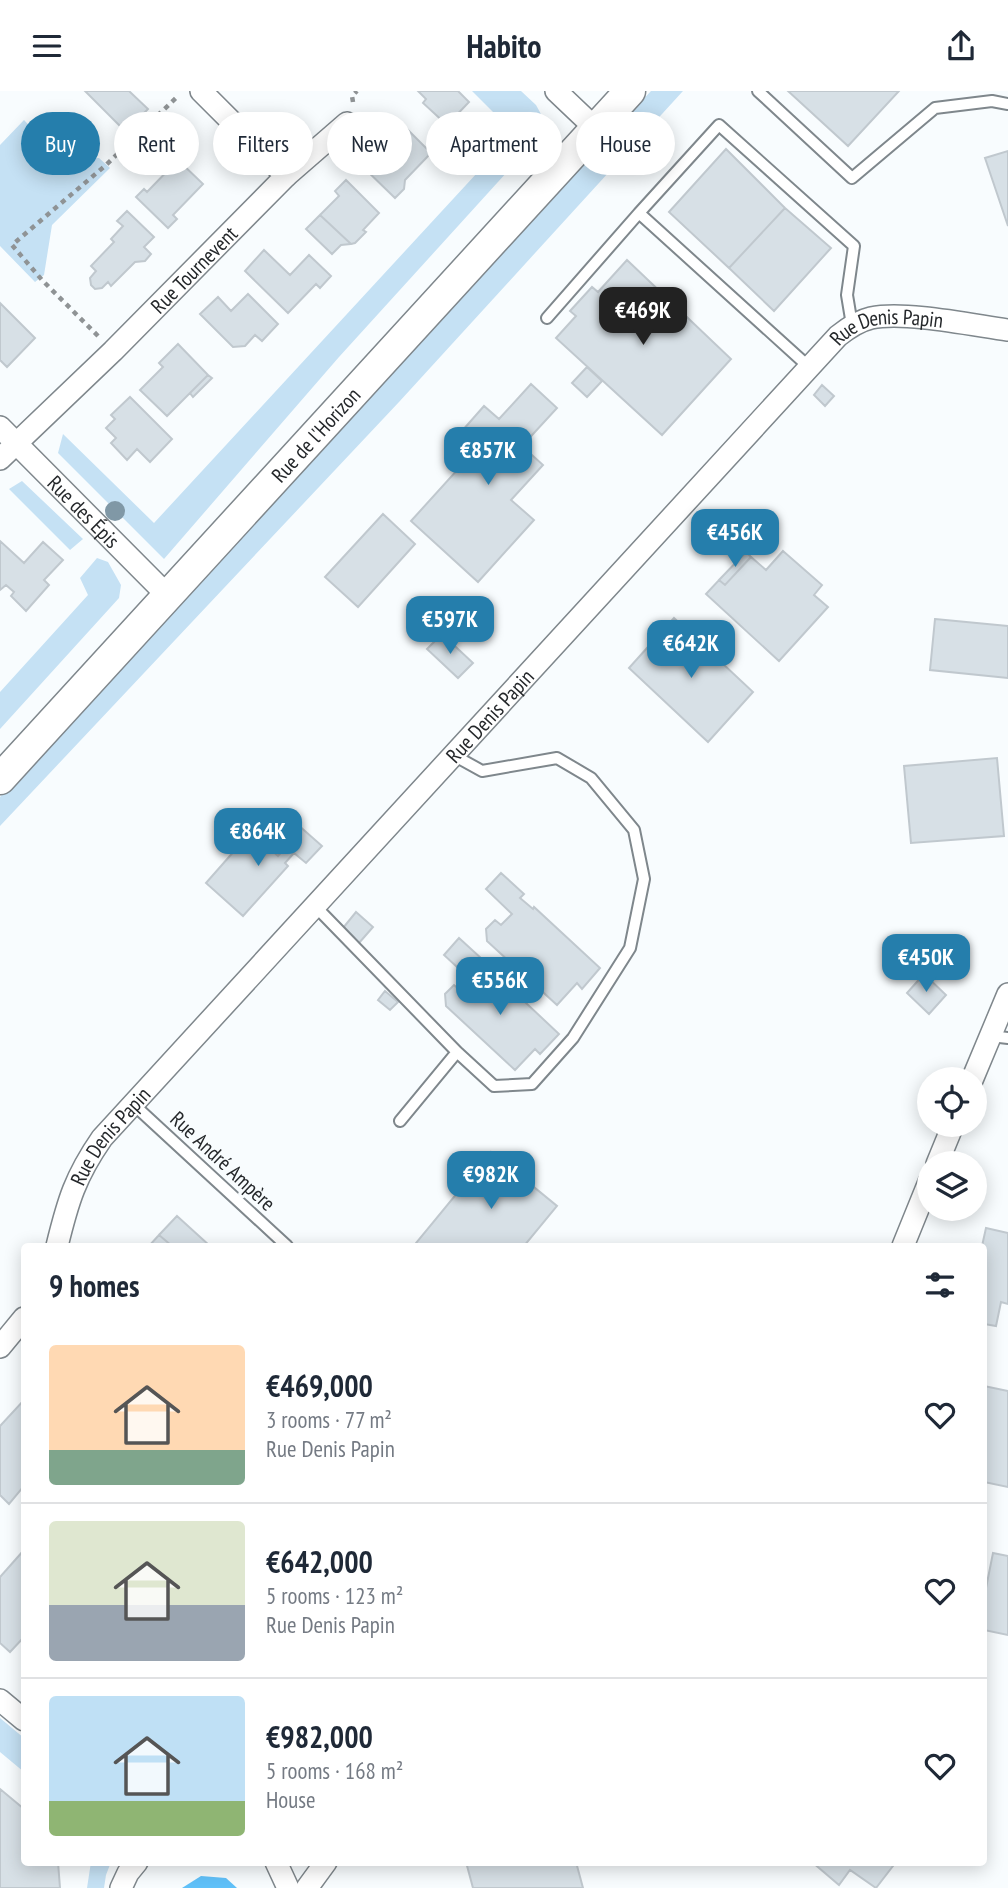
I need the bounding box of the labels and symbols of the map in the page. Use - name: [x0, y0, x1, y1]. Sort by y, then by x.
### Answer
- street label: Rue Tournevent: [145, 220, 243, 319]
- pin: €469K: [594, 287, 692, 347]
- street label: Rue Denis Papin: [823, 303, 945, 350]
- street label: Rue de l'Horizon: [265, 381, 366, 488]
- pin: €857K: [439, 427, 537, 487]
- street label: Rue des Épis: [42, 469, 126, 553]
- pin: €456K: [686, 510, 784, 569]
- pin: €597K: [401, 596, 499, 656]
- pin: €642K: [642, 621, 740, 680]
- street label: Rue Denis Papin: [440, 663, 539, 768]
- pin: €864K: [209, 809, 307, 868]
- pin: €450K: [877, 935, 975, 994]
- pin: €556K: [451, 957, 549, 1017]
- street label: Rue Denis Papin: [64, 1081, 156, 1189]
- street label: Rue André Ampère: [165, 1105, 281, 1217]
- pin: €982K: [442, 1151, 540, 1211]

